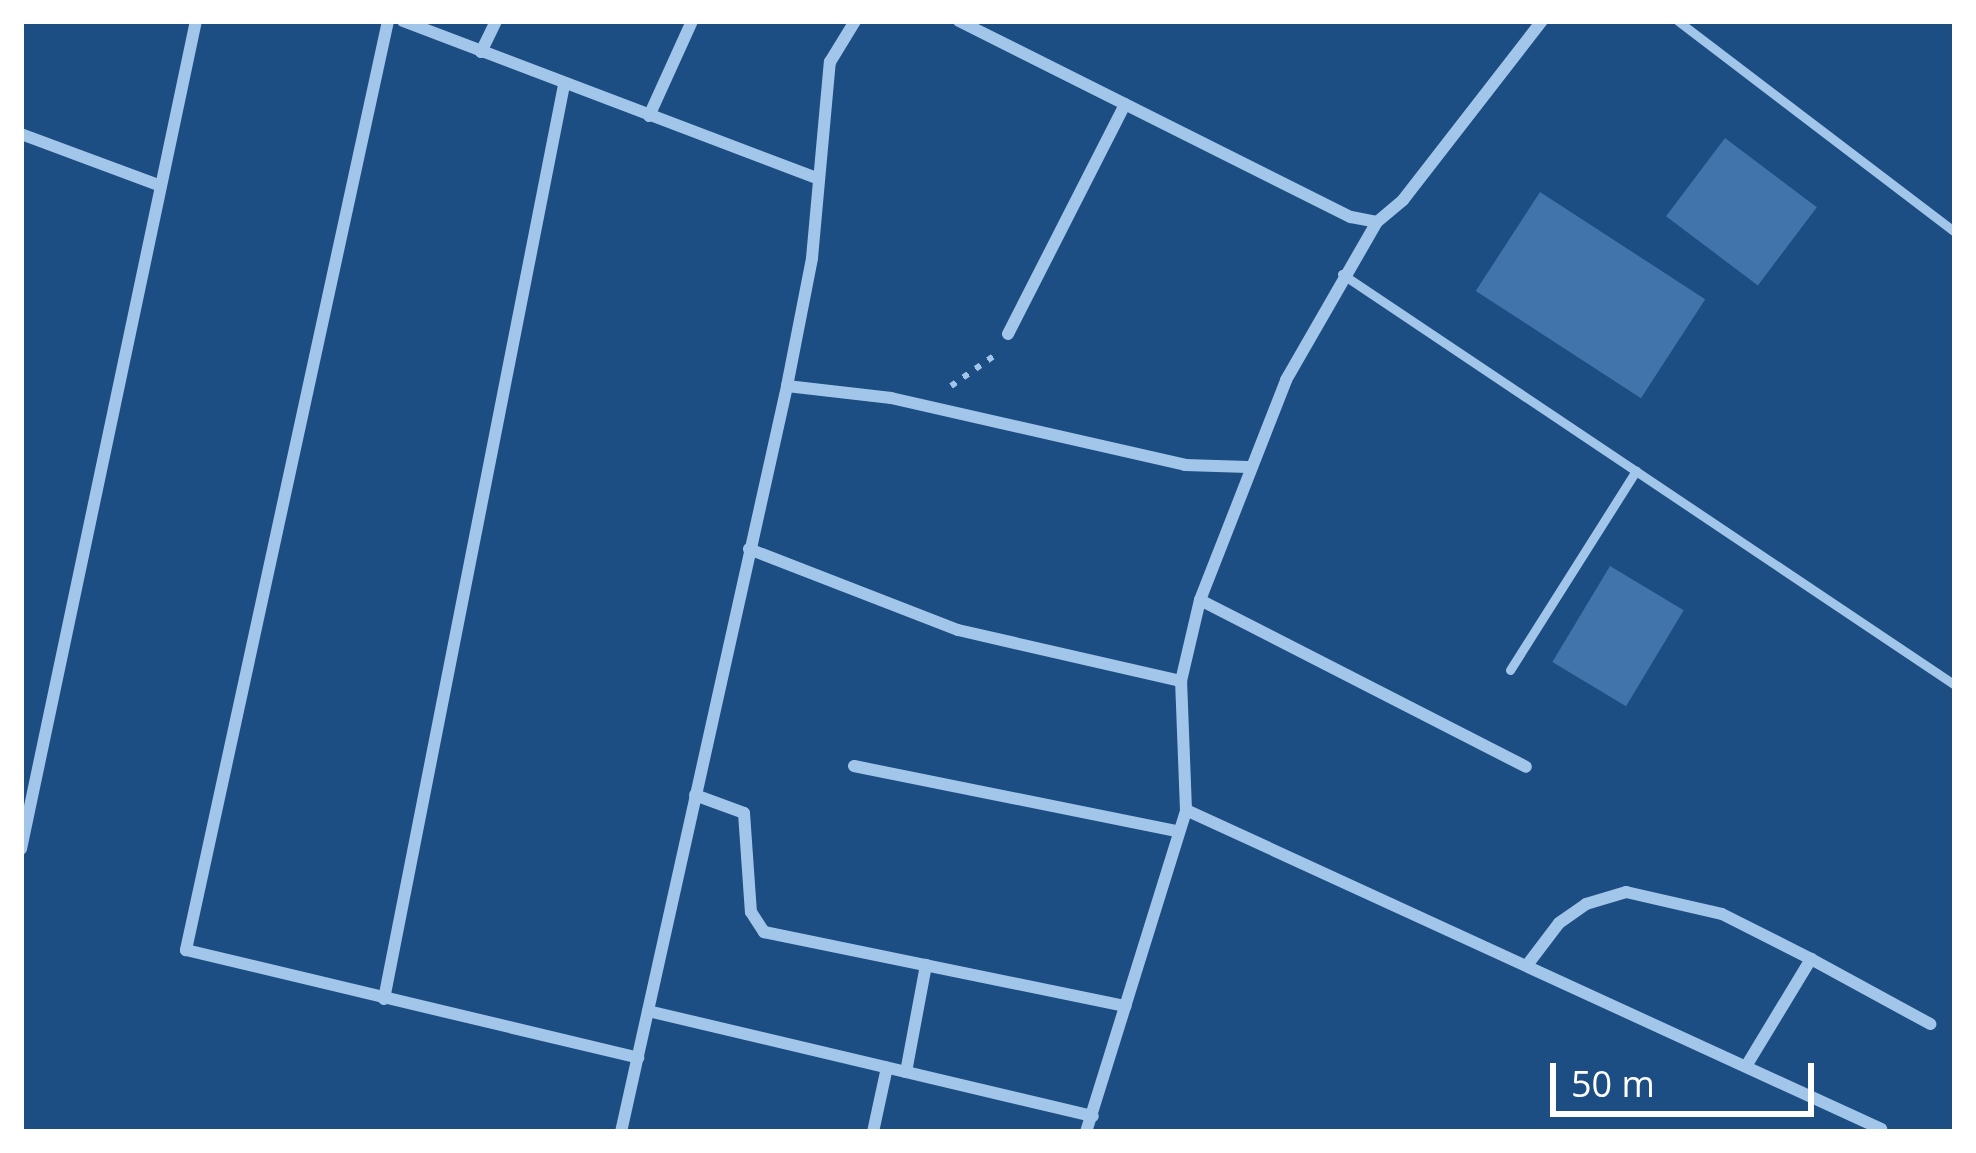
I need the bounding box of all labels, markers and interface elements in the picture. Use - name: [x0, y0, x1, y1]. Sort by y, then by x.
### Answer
- scale bar: [1556, 1039, 1820, 1113]
- text: 50 m: [1571, 1059, 1655, 1108]

